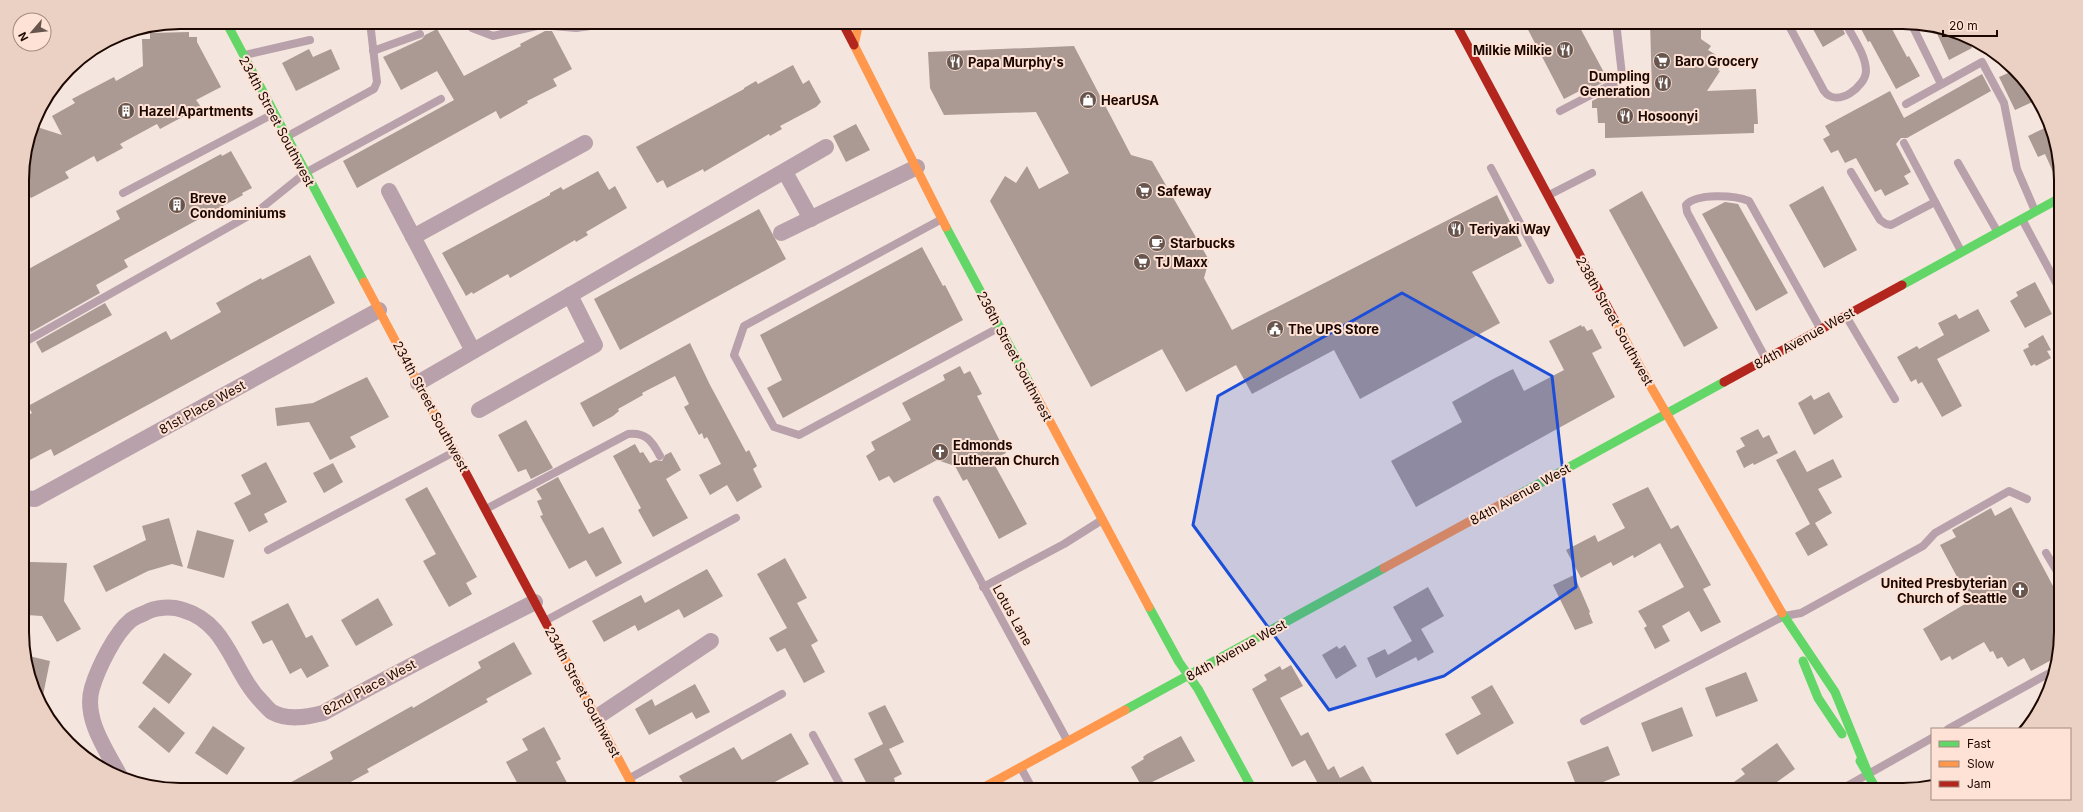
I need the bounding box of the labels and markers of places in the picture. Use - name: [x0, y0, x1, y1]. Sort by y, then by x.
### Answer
- restaurant icon: Milkie Milkie: [1555, 40, 1575, 60]
- place label: Milkie Milkie: [1473, 42, 1552, 58]
- supermarket icon: Baro Grocery: [1652, 51, 1672, 71]
- restaurant icon: Papa Murphy's: [945, 52, 965, 72]
- place label: Baro Grocery: [1675, 53, 1759, 69]
- place label: Papa Murphy's: [968, 54, 1064, 70]
- place label: Dumpling Generation: [1580, 68, 1650, 99]
- restaurant icon: Dumpling Generation: [1653, 73, 1673, 93]
- shop icon: HearUSA: [1078, 90, 1098, 110]
- place label: HearUSA: [1101, 92, 1159, 108]
- building icon: Hazel Apartments: [116, 101, 136, 121]
- place label: Hazel Apartments: [139, 103, 253, 119]
- restaurant icon: Hosoonyi: [1615, 106, 1635, 126]
- place label: Hosoonyi: [1638, 108, 1698, 124]
- supermarket icon: Safeway: [1134, 181, 1154, 201]
- place label: Safeway: [1157, 183, 1212, 199]
- place label: Breve Condominiums: [190, 190, 286, 221]
- building icon: Breve Condominiums: [167, 195, 187, 215]
- restaurant icon: Teriyaki Way: [1446, 219, 1466, 239]
- place label: Teriyaki Way: [1469, 221, 1551, 237]
- cafe icon: Starbucks: [1147, 233, 1167, 253]
- place label: Starbucks: [1170, 235, 1235, 251]
- supermarket icon: TJ Maxx: [1132, 252, 1152, 272]
- place label: TJ Maxx: [1155, 254, 1208, 270]
- public building icon: The UPS Store: [1265, 319, 1285, 339]
- place label: The UPS Store: [1288, 321, 1379, 337]
- place label: Edmonds Lutheran Church: [953, 437, 1059, 468]
- church icon: Edmonds Lutheran Church: [930, 442, 950, 462]
- place label: United Presbyterian Church of Seattle: [1881, 575, 2007, 606]
- church icon: United Presbyterian Church of Seattle: [2010, 580, 2030, 600]

